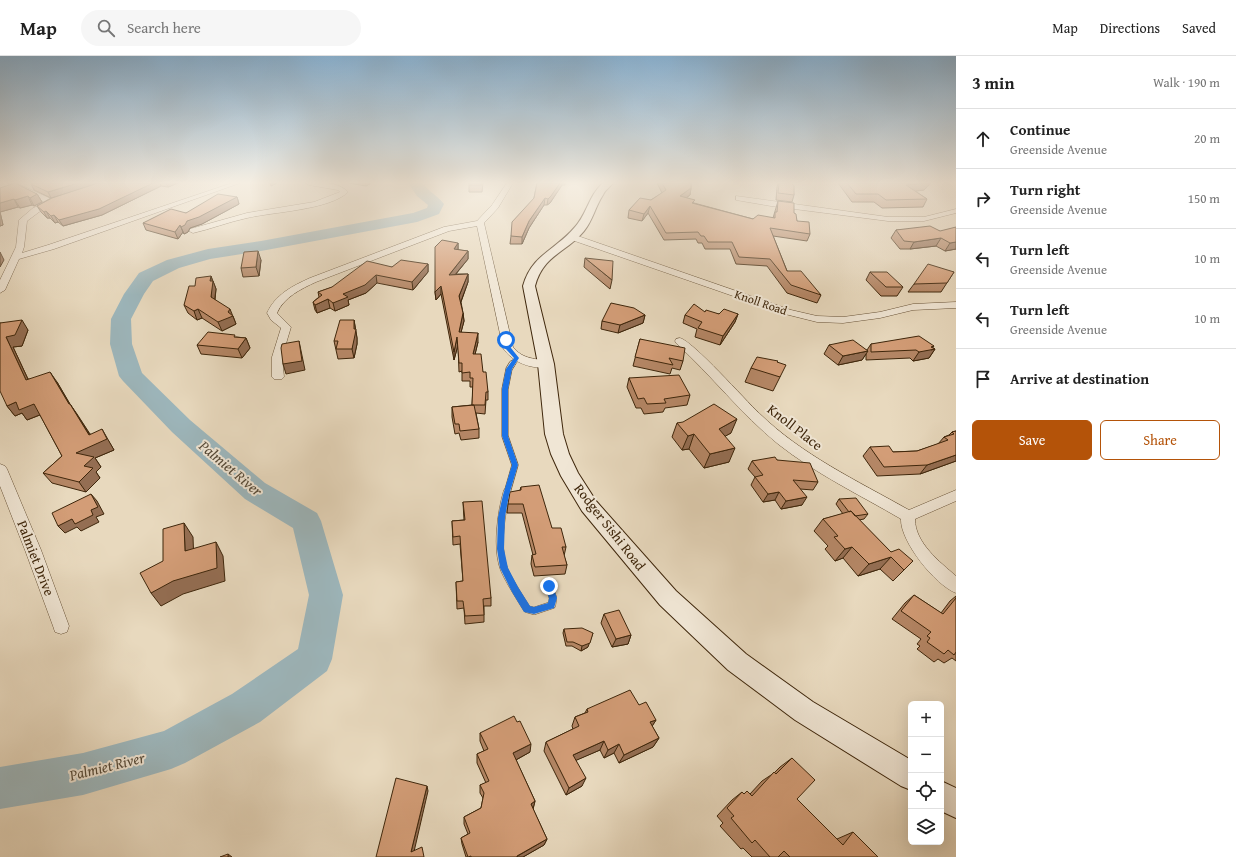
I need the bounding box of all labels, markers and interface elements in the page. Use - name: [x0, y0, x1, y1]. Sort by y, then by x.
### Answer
- search box: [81, 10, 361, 46]
- text: Map: [20, 14, 57, 42]
- icon: search: [95, 17, 117, 39]
- text: Search here: [127, 17, 201, 38]
- text: Map: [1052, 18, 1078, 38]
- text: Directions: [1100, 18, 1160, 38]
- text: Saved: [1182, 18, 1216, 38]
- text: 3 min: [972, 70, 1014, 95]
- text: Walk · 190 m: [1153, 73, 1220, 92]
- text: Continue: [1010, 119, 1071, 140]
- icon: ahead: [972, 128, 994, 150]
- text: 20 m: [1194, 129, 1220, 148]
- text: Greenside Avenue: [1010, 140, 1107, 159]
- text: Turn right: [1010, 179, 1081, 200]
- icon: right: [972, 188, 994, 210]
- text: 150 m: [1188, 189, 1220, 208]
- text: Greenside Avenue: [1010, 200, 1107, 219]
- text: Turn left: [1010, 239, 1069, 260]
- icon: left: [972, 248, 994, 270]
- text: 10 m: [1194, 249, 1220, 268]
- text: Greenside Avenue: [1010, 260, 1107, 279]
- street label: Knoll Road: [732, 285, 790, 319]
- text: Turn left: [1010, 299, 1069, 320]
- icon: left: [972, 308, 994, 330]
- text: 10 m: [1194, 309, 1220, 328]
- text: Greenside Avenue: [1010, 320, 1107, 339]
- route start: [497, 331, 515, 349]
- icon: arrive: [972, 368, 994, 390]
- text: Arrive at destination: [1010, 368, 1149, 389]
- street label: Knoll Place: [763, 399, 827, 455]
- button: Save: [972, 420, 1092, 460]
- button: Share: [1100, 420, 1220, 460]
- water label: Palmiet River: [194, 435, 267, 501]
- street label: Rodger Sishi Road: [570, 479, 651, 575]
- street label: Palmiet Drive: [12, 517, 60, 599]
- route end: [540, 577, 558, 595]
- map controls: [908, 701, 944, 845]
- button: +: [908, 701, 944, 737]
- button: −: [908, 737, 944, 773]
- water label: Palmiet River: [66, 746, 147, 786]
- button: locate: [908, 773, 944, 809]
- button: layers: [908, 809, 944, 845]

